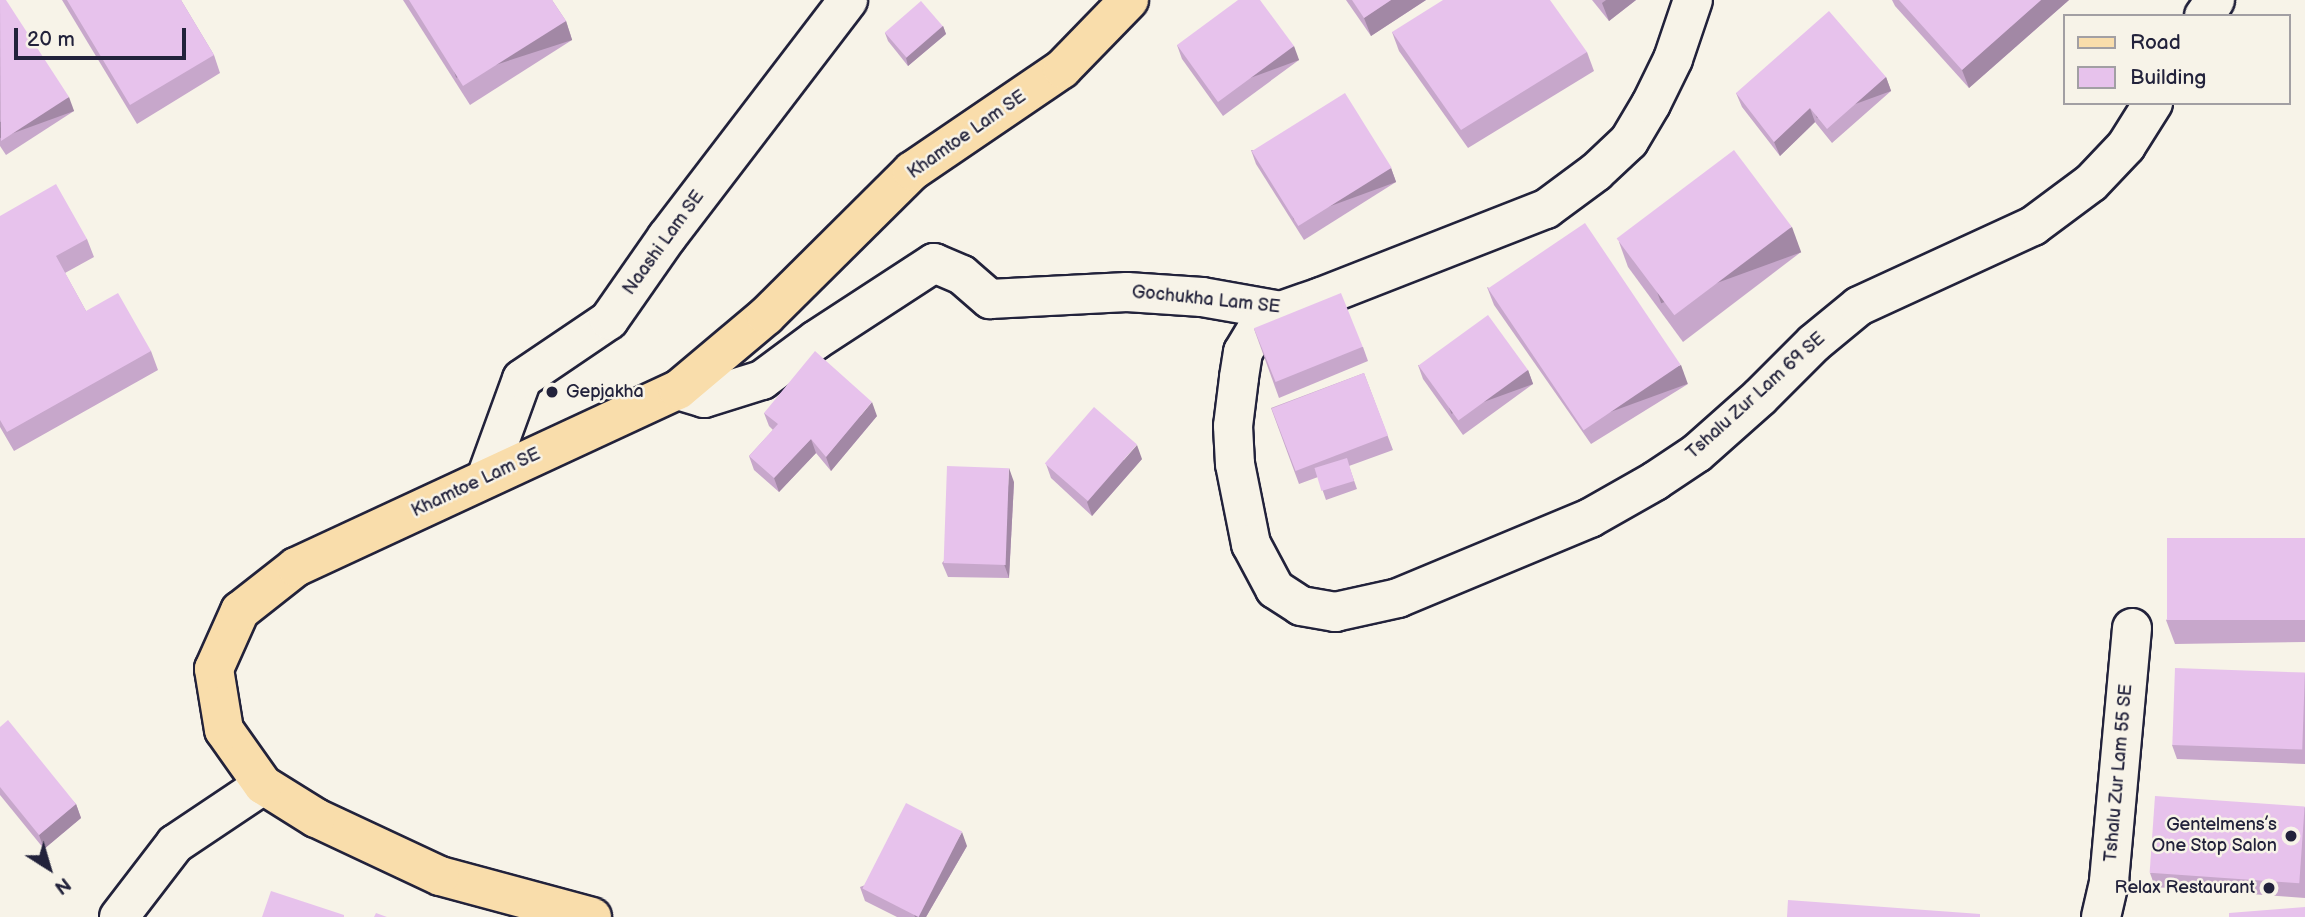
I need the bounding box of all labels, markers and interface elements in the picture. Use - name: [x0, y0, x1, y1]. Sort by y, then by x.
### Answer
- scale bar: [18, 14, 189, 58]
- legend: [2064, 14, 2291, 105]
- text: 20 m: [27, 27, 75, 52]
- text: Road: [2130, 30, 2181, 55]
- text: Building: [2130, 65, 2206, 90]
- street label: Khamtoe Lam SE: [904, 86, 1030, 184]
- street label: Naashi Lam SE: [619, 186, 709, 300]
- street label: Gochukha Lam SE: [1131, 281, 1281, 319]
- street label: Tshalu Zur Lam 69 SE: [1682, 328, 1830, 464]
- place label: Gepjakha: [566, 381, 644, 403]
- marker: Gepjakha: [544, 384, 560, 400]
- street label: Khamtoe Lam SE: [408, 444, 544, 522]
- street label: Tshalu Zur Lam 55 SE: [2100, 683, 2138, 863]
- place label: Gentelmens’s One Stop Salon: [2151, 815, 2277, 858]
- marker: Gentelmens’s One Stop Salon: [2283, 828, 2299, 844]
- north arrow: [14, 833, 84, 903]
- text: N: [49, 872, 75, 899]
- place label: Relax Restaurant: [2115, 877, 2255, 899]
- marker: Relax Restaurant: [2261, 880, 2277, 896]

